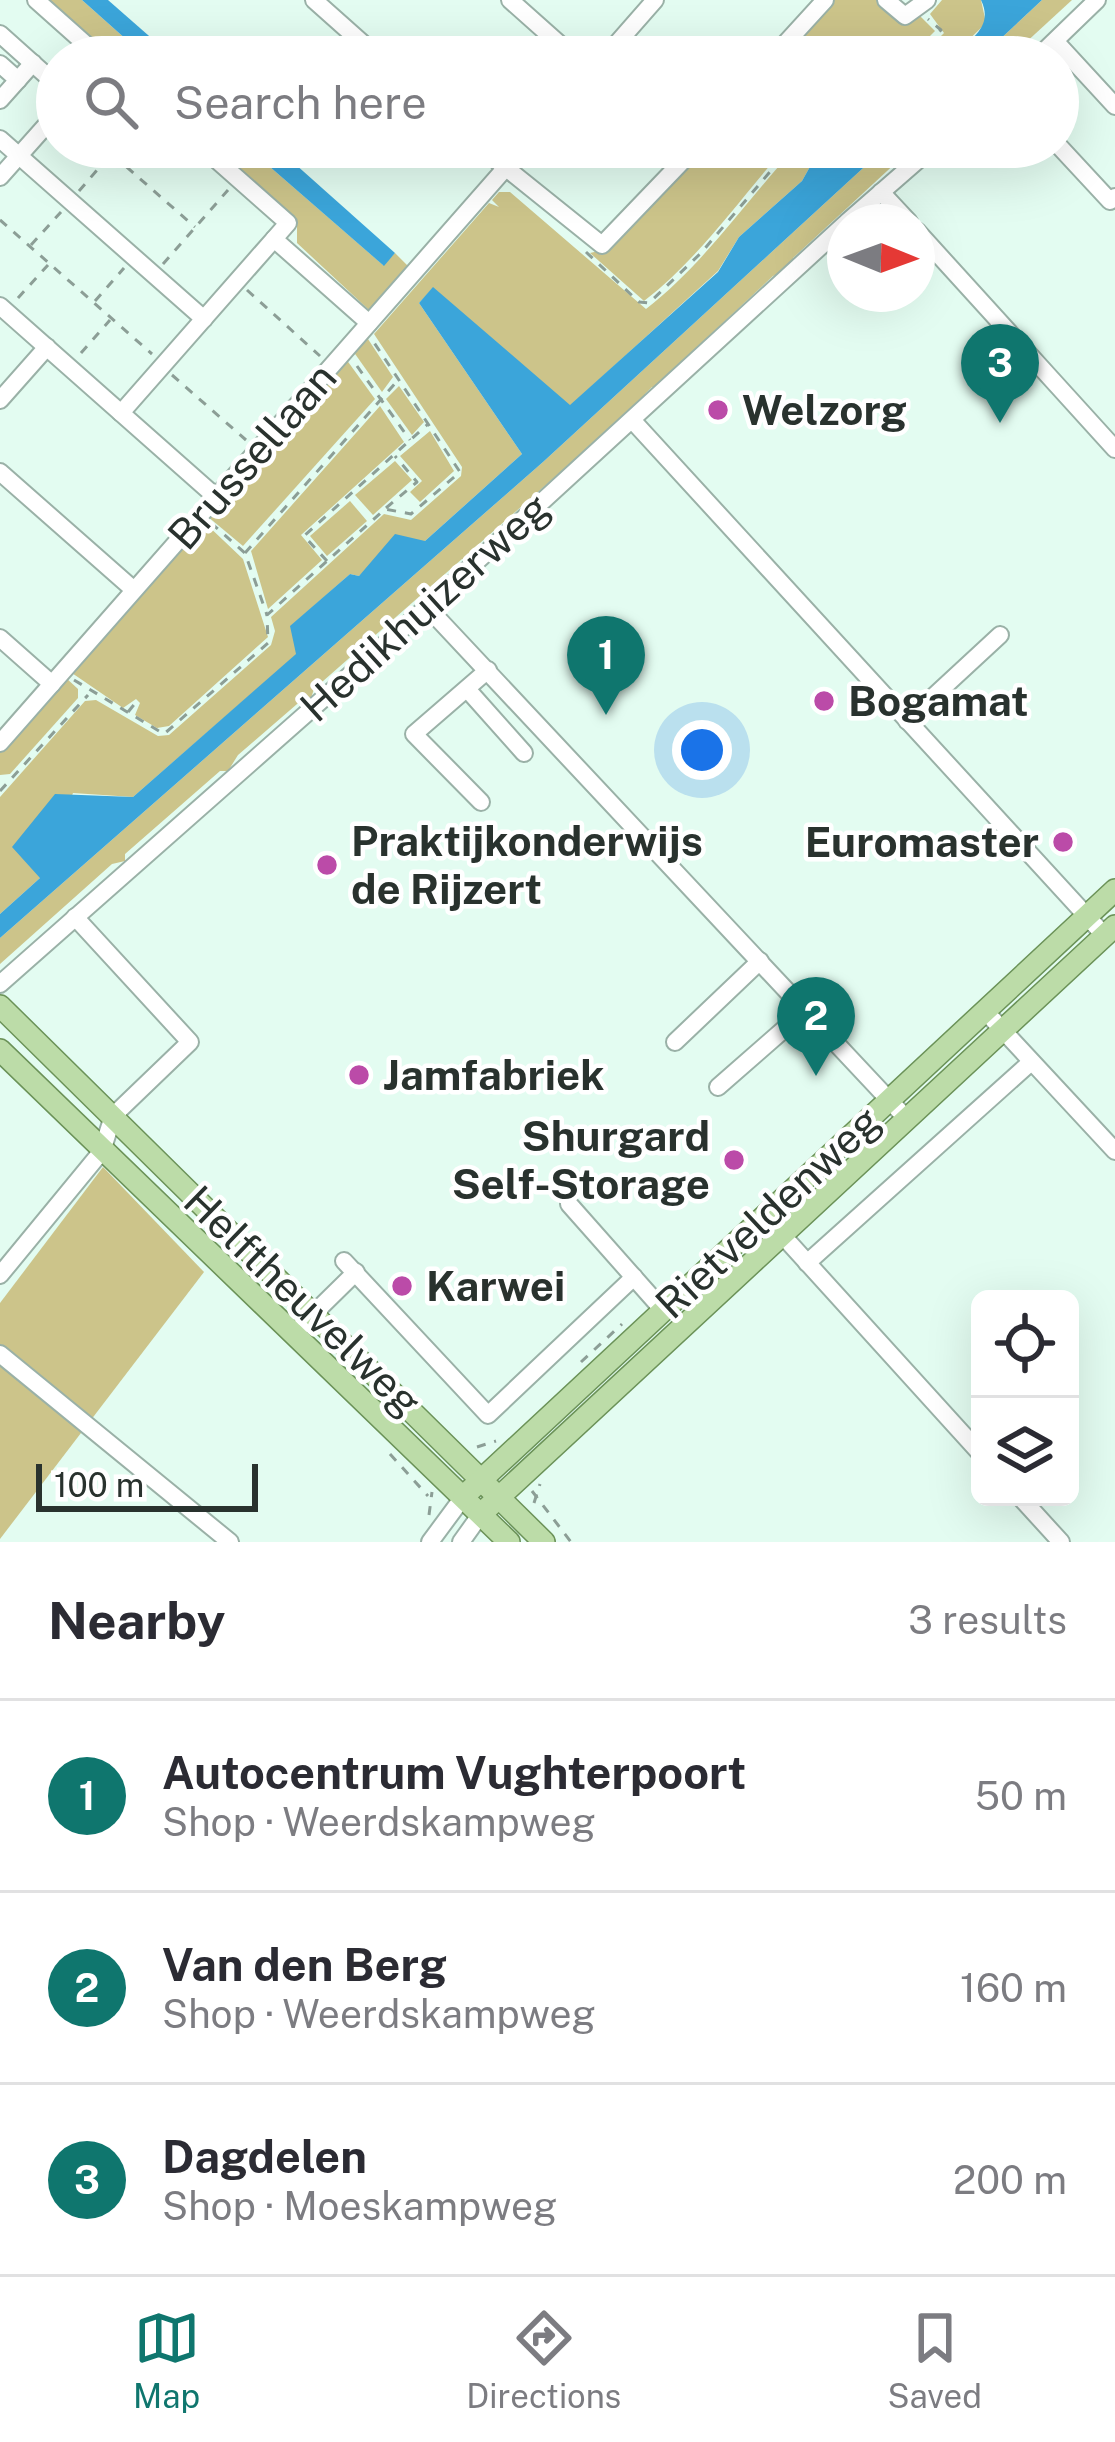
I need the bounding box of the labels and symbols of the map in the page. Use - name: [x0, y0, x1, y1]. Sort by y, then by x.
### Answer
- north arrow: [827, 204, 935, 312]
- pin: 3: [961, 324, 1039, 423]
- street label: Brussellaan: [158, 353, 346, 559]
- place label: Welzorg: [742, 385, 907, 434]
- marker: Welzorg: [705, 397, 731, 423]
- street label: Hedikhuizerweg: [290, 482, 559, 731]
- pin: 1: [567, 616, 645, 715]
- place label: Bogamat: [848, 676, 1028, 725]
- marker: Bogamat: [811, 688, 837, 714]
- your location: [672, 720, 732, 780]
- place label: Praktijkonderwijs de Rijzert: [351, 816, 703, 913]
- place label: Euromaster: [805, 817, 1039, 866]
- marker: Euromaster: [1050, 829, 1076, 855]
- marker: Praktijkonderwijs de Rijzert: [314, 852, 340, 878]
- pin: 2: [777, 977, 855, 1076]
- place label: Jamfabriek: [383, 1050, 605, 1099]
- marker: Jamfabriek: [346, 1062, 372, 1088]
- street label: Rietveldenweg: [645, 1095, 890, 1328]
- place label: Shurgard Self-Storage: [452, 1111, 710, 1208]
- marker: Shurgard Self-Storage: [721, 1147, 747, 1173]
- street label: Helftheuvelweg: [175, 1175, 432, 1426]
- place label: Karwei: [426, 1261, 565, 1310]
- marker: Karwei: [389, 1273, 415, 1299]
- scale bar: [36, 1458, 258, 1511]

